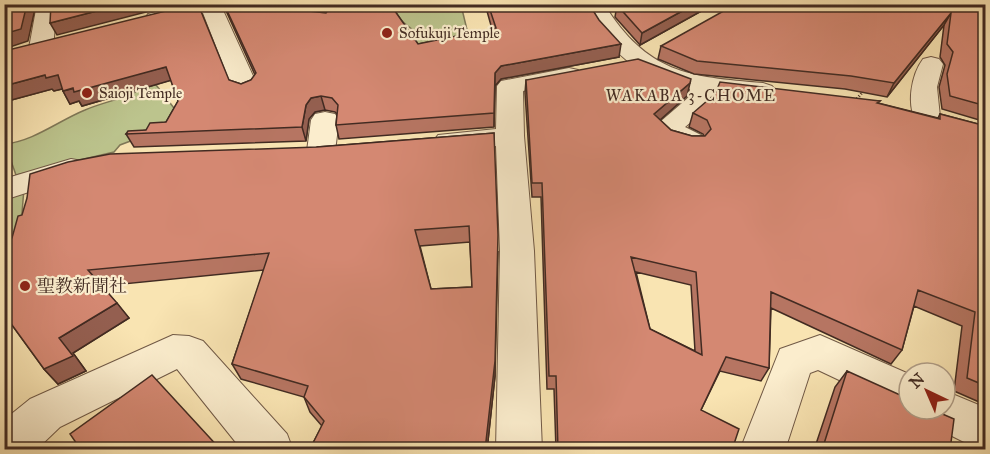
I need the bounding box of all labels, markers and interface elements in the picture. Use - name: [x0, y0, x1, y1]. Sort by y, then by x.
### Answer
- place label: Sofukuji Temple: [399, 24, 500, 42]
- marker: Sofukuji Temple: [380, 26, 394, 40]
- place label: Saioji Temple: [99, 84, 182, 102]
- marker: Saioji Temple: [80, 86, 94, 100]
- district label: WAKABA 3-CHOME: [606, 86, 776, 105]
- place label: 聖教新聞社: [37, 275, 127, 297]
- marker: 聖教新聞社: [18, 279, 32, 293]
- north arrow: [897, 361, 957, 421]
- text: N: [905, 369, 929, 392]

